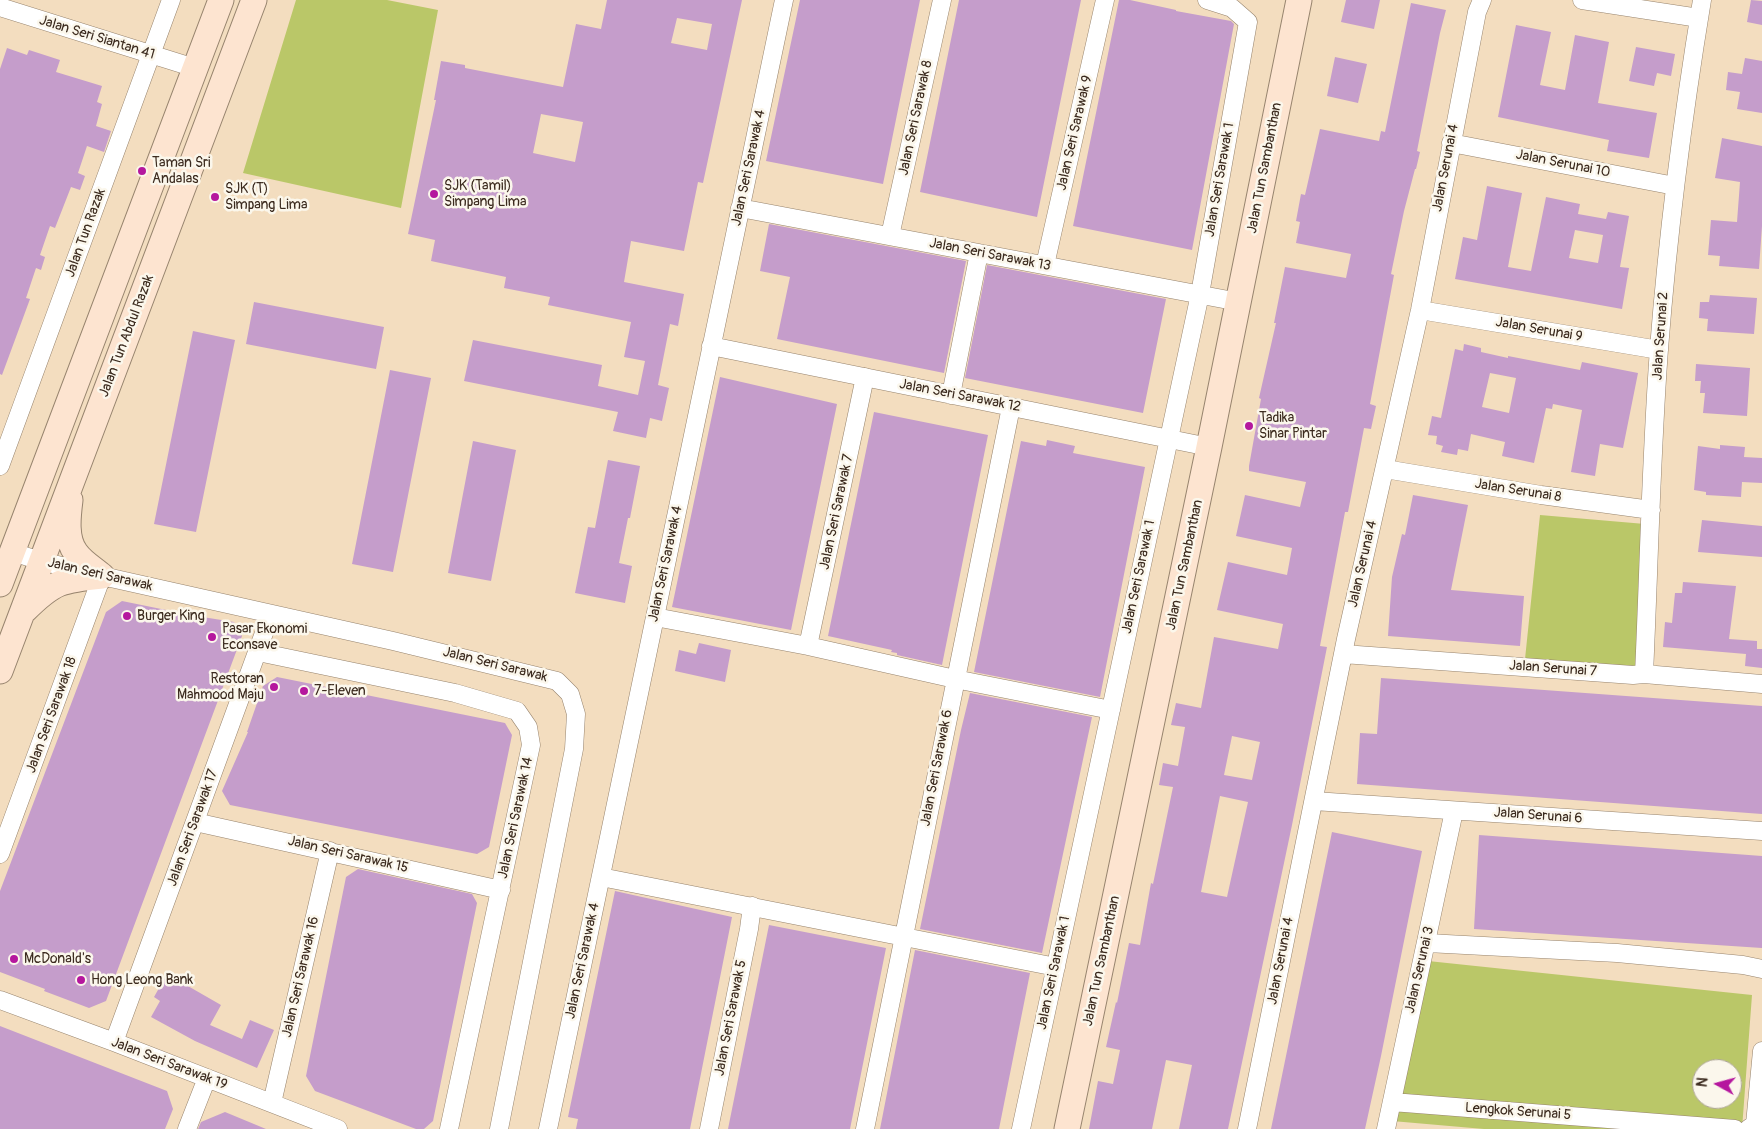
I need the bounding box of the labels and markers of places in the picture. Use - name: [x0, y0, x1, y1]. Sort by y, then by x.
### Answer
- place label: Taman Sri Andalas: [152, 155, 211, 188]
- marker: Taman Sri Andalas: [136, 165, 148, 177]
- place label: SJK (Tamil) Simpang Lima: [444, 178, 526, 210]
- place label: SJK (T) Simpang Lima: [225, 181, 307, 213]
- marker: SJK (Tamil) Simpang Lima: [428, 188, 440, 200]
- marker: SJK (T) Simpang Lima: [209, 191, 221, 203]
- place label: Tadika Sinar Pintar: [1259, 410, 1327, 442]
- marker: Tadika Sinar Pintar: [1243, 420, 1255, 432]
- place label: Burger King: [137, 608, 205, 624]
- marker: Burger King: [121, 610, 133, 622]
- place label: Pasar Ekonomi Econsave: [222, 621, 307, 654]
- marker: Pasar Ekonomi Econsave: [206, 631, 218, 643]
- place label: Restoran Mahmood Maju: [177, 671, 264, 704]
- marker: Restoran Mahmood Maju: [268, 681, 280, 693]
- place label: 7-Eleven: [314, 683, 366, 699]
- marker: 7-Eleven: [298, 685, 310, 697]
- place label: McDonald's: [24, 951, 91, 967]
- marker: McDonald's: [8, 953, 20, 965]
- place label: Hong Leong Bank: [91, 972, 193, 988]
- marker: Hong Leong Bank: [75, 974, 87, 986]

